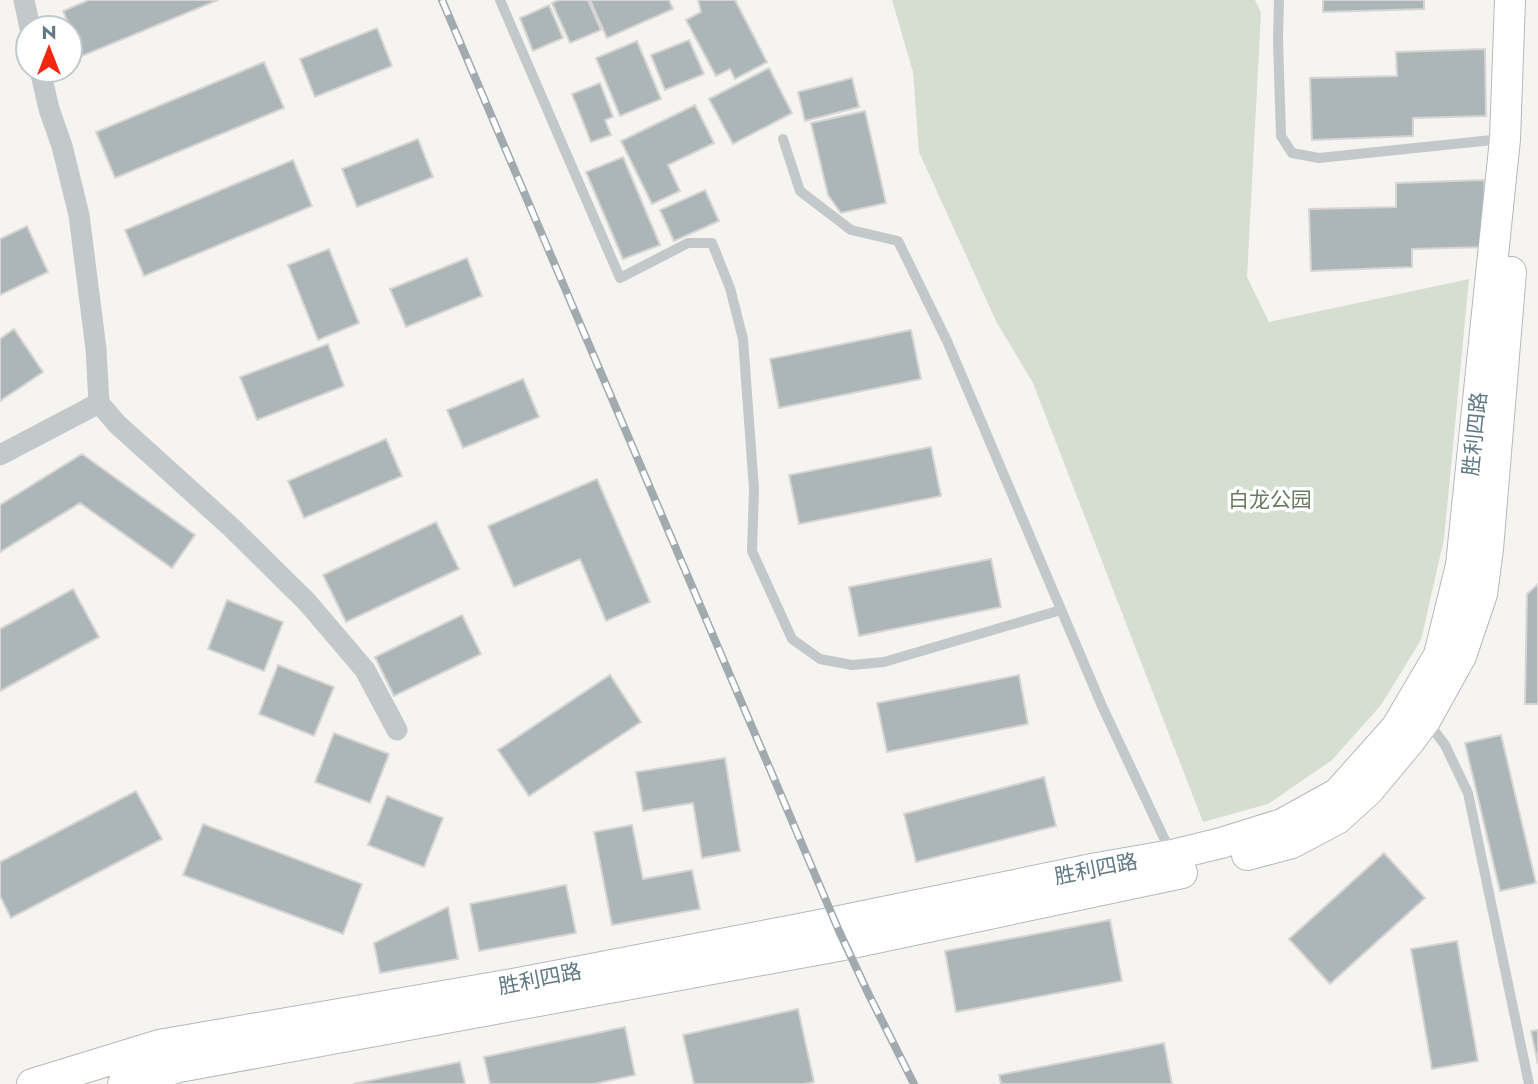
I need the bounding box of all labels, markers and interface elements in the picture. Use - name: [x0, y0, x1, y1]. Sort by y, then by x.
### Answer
- north arrow: [14, 14, 84, 84]
- text: N: [41, 19, 57, 46]
- street label: 胜利四路: [1456, 391, 1494, 477]
- park label: 白龙公园: [1228, 485, 1312, 515]
- street label: 胜利四路: [1052, 846, 1140, 892]
- street label: 胜利四路: [496, 956, 584, 1002]

